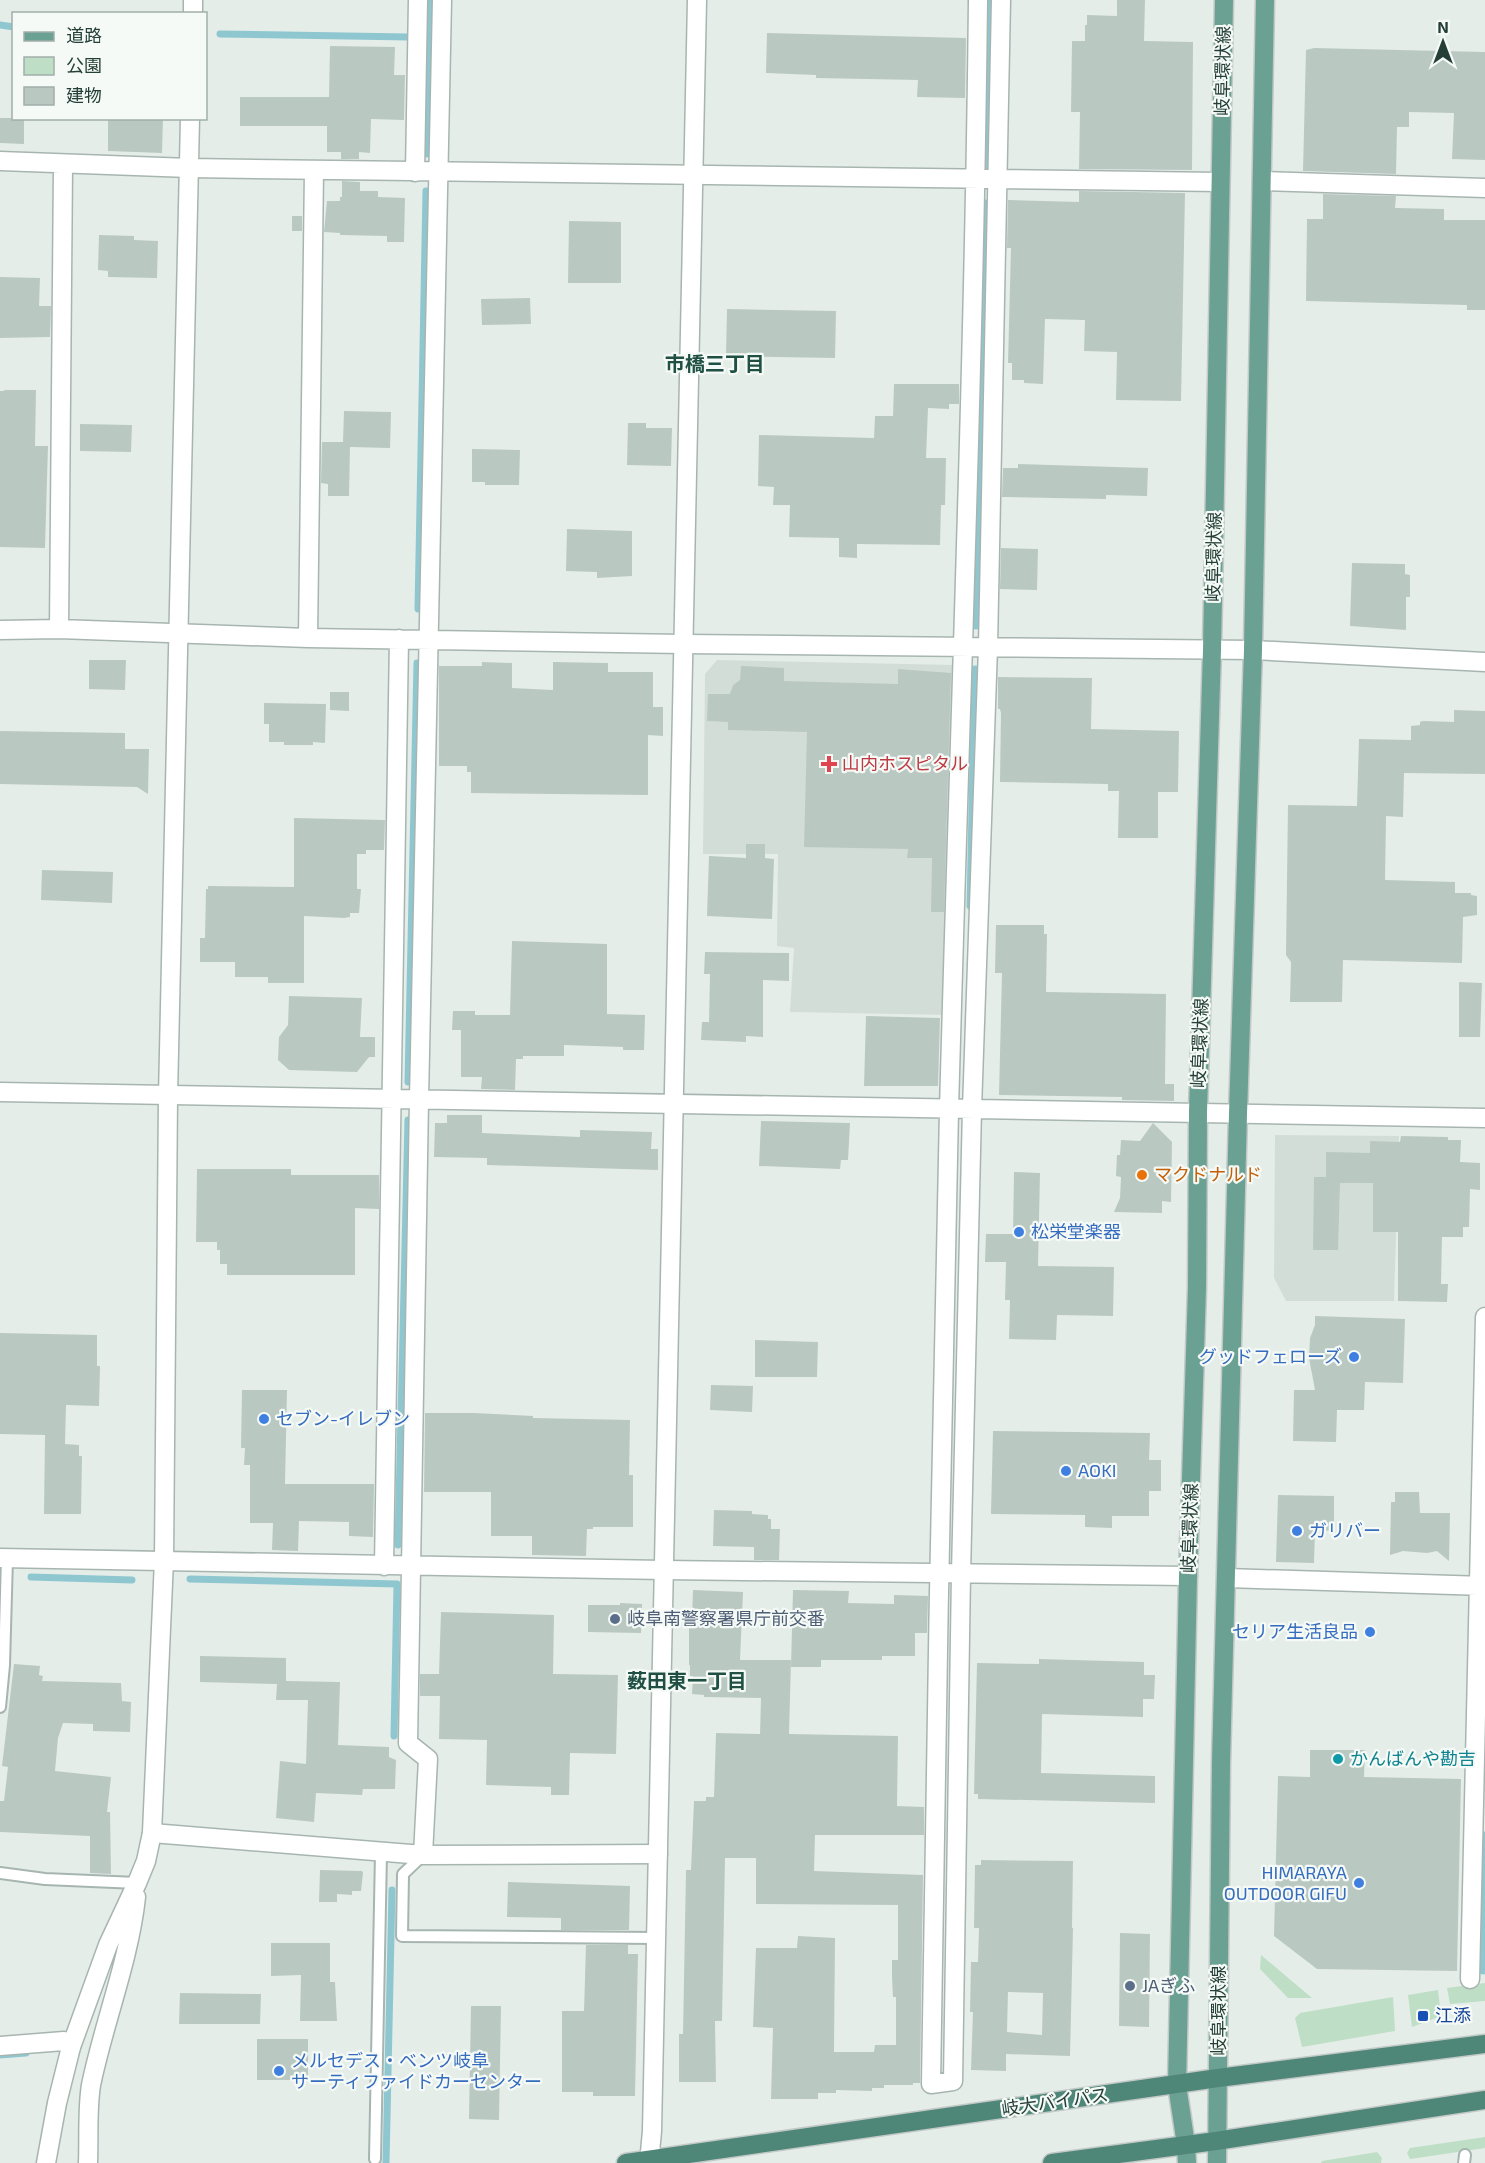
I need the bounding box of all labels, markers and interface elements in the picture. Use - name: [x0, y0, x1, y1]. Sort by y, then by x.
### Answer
- legend: [12, 12, 207, 120]
- north arrow: [1413, 12, 1473, 72]
- text: N: [1437, 17, 1449, 36]
- text: 道路: [66, 24, 102, 46]
- street label: 岐阜環状線: [1210, 26, 1234, 116]
- text: 公園: [66, 54, 102, 76]
- text: 建物: [66, 84, 102, 106]
- district label: 市橋三丁目: [665, 351, 765, 375]
- street label: 岐阜環状線: [1201, 512, 1225, 602]
- place label: 山内ホスピタル: [842, 752, 968, 774]
- marker: 山内ホスピタル: [820, 755, 838, 773]
- street label: 岐阜環状線: [1186, 998, 1212, 1088]
- place label: マクドナルド: [1154, 1163, 1262, 1185]
- marker: マクドナルド: [1135, 1168, 1149, 1182]
- place label: 松栄堂楽器: [1031, 1220, 1121, 1242]
- marker: 松栄堂楽器: [1012, 1225, 1026, 1239]
- place label: グッドフェローズ: [1199, 1345, 1342, 1367]
- marker: グッドフェローズ: [1347, 1350, 1361, 1364]
- place label: セブン-イレブン: [276, 1407, 410, 1429]
- marker: セブン-イレブン: [257, 1412, 271, 1426]
- place label: AOKI: [1078, 1459, 1117, 1481]
- marker: AOKI: [1059, 1464, 1073, 1478]
- street label: 岐阜環状線: [1176, 1483, 1202, 1573]
- place label: ガリバー: [1309, 1519, 1381, 1541]
- marker: ガリバー: [1290, 1524, 1304, 1538]
- place label: 岐阜南警察署県庁前交番: [627, 1607, 825, 1629]
- marker: 岐阜南警察署県庁前交番: [608, 1612, 622, 1626]
- place label: セリア生活良品: [1232, 1620, 1358, 1642]
- marker: セリア生活良品: [1363, 1625, 1377, 1639]
- district label: 薮田東一丁目: [627, 1668, 747, 1692]
- place label: かんばんや勘吉: [1350, 1747, 1476, 1769]
- marker: かんばんや勘吉: [1331, 1752, 1345, 1766]
- place label: HIMARAYA OUTDOOR GIFU: [1224, 1861, 1348, 1904]
- marker: HIMARAYA OUTDOOR GIFU: [1352, 1876, 1366, 1890]
- street label: 岐阜環状線: [1207, 1966, 1229, 2056]
- place label: JAぎふ: [1142, 1974, 1195, 1996]
- marker: JAぎふ: [1123, 1979, 1137, 1993]
- place label: 江添: [1435, 2004, 1471, 2026]
- marker: 江添: [1416, 2009, 1430, 2023]
- place label: メルセデス・ベンツ岐阜 サーティファイドカーセンター: [291, 2049, 542, 2092]
- marker: メルセデス・ベンツ岐阜 サーティファイドカーセンター: [272, 2064, 286, 2078]
- street label: 岐大バイパス: [1000, 2083, 1110, 2119]

